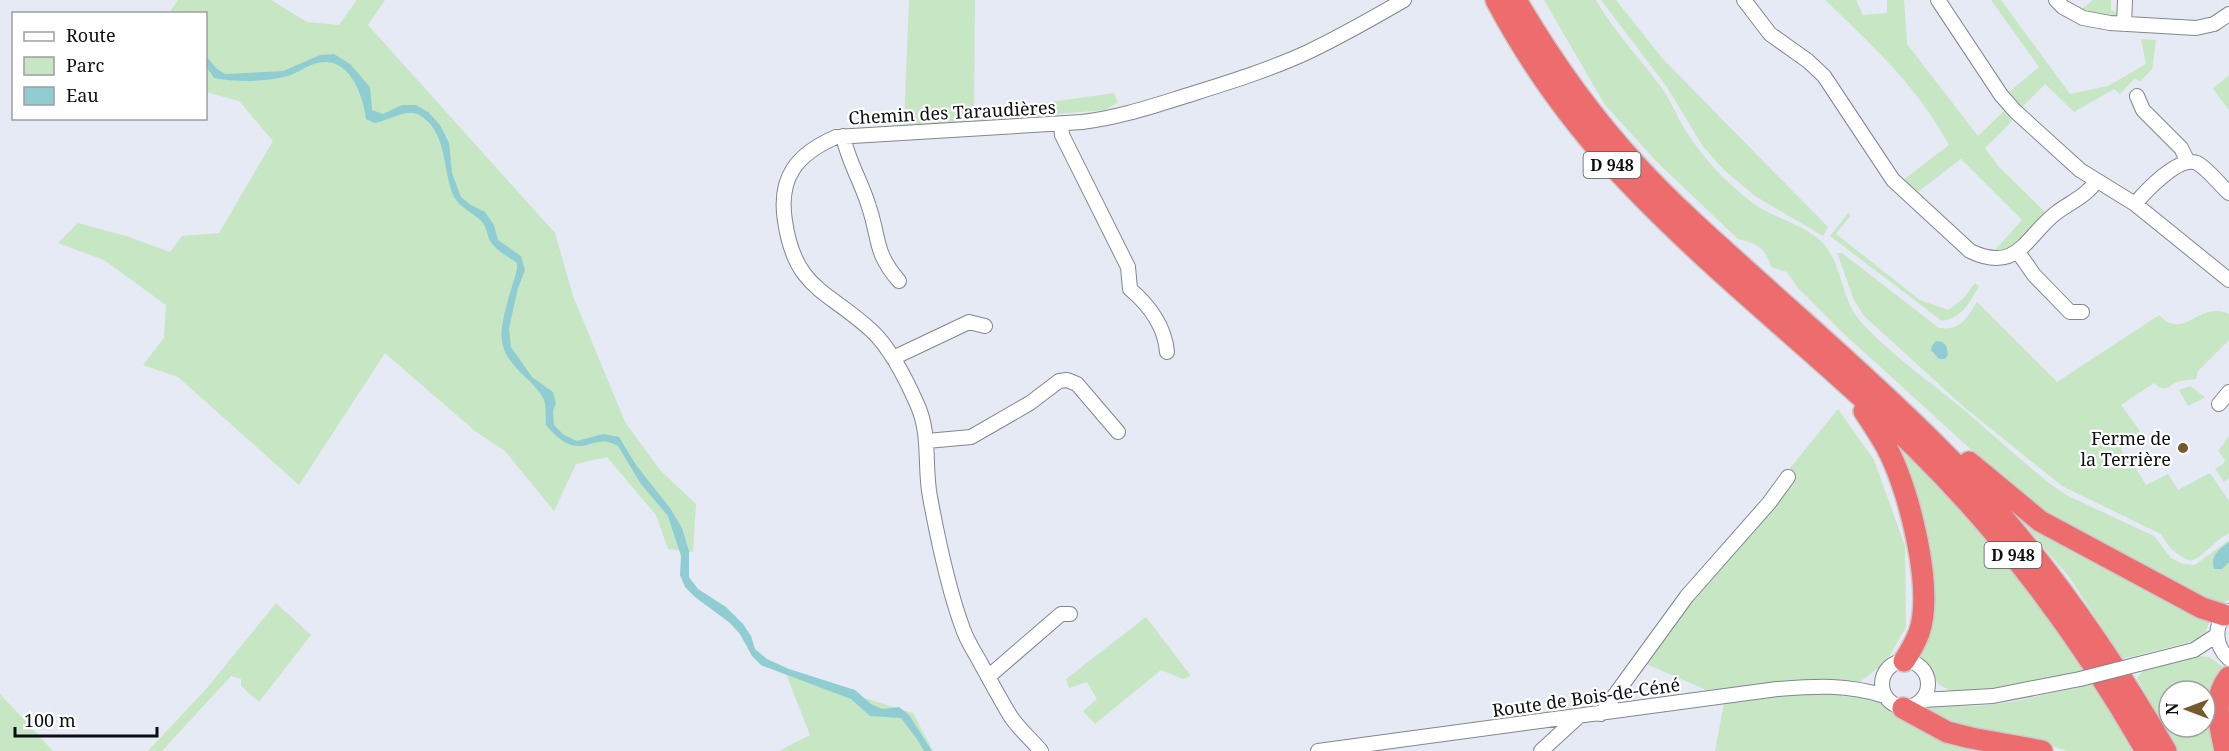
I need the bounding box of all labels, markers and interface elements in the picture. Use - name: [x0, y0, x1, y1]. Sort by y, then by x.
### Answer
- legend: [12, 12, 207, 120]
- text: Route: [66, 23, 116, 47]
- text: Parc: [66, 53, 104, 77]
- text: Eau: [66, 83, 99, 107]
- street label: Chemin des Taraudières: [848, 95, 1056, 129]
- road number: D 948: [1584, 152, 1640, 178]
- place label: Ferme de la Terrière: [2080, 426, 2171, 471]
- marker: Ferme de la Terrière: [2176, 441, 2190, 455]
- road number: D 948: [1984, 542, 2042, 568]
- street label: Route de Bois-de-Céné: [1491, 672, 1681, 722]
- north arrow: [2157, 679, 2217, 739]
- scale bar: [15, 700, 158, 738]
- text: N: [2161, 702, 2183, 715]
- text: 100 m: [24, 708, 76, 732]

